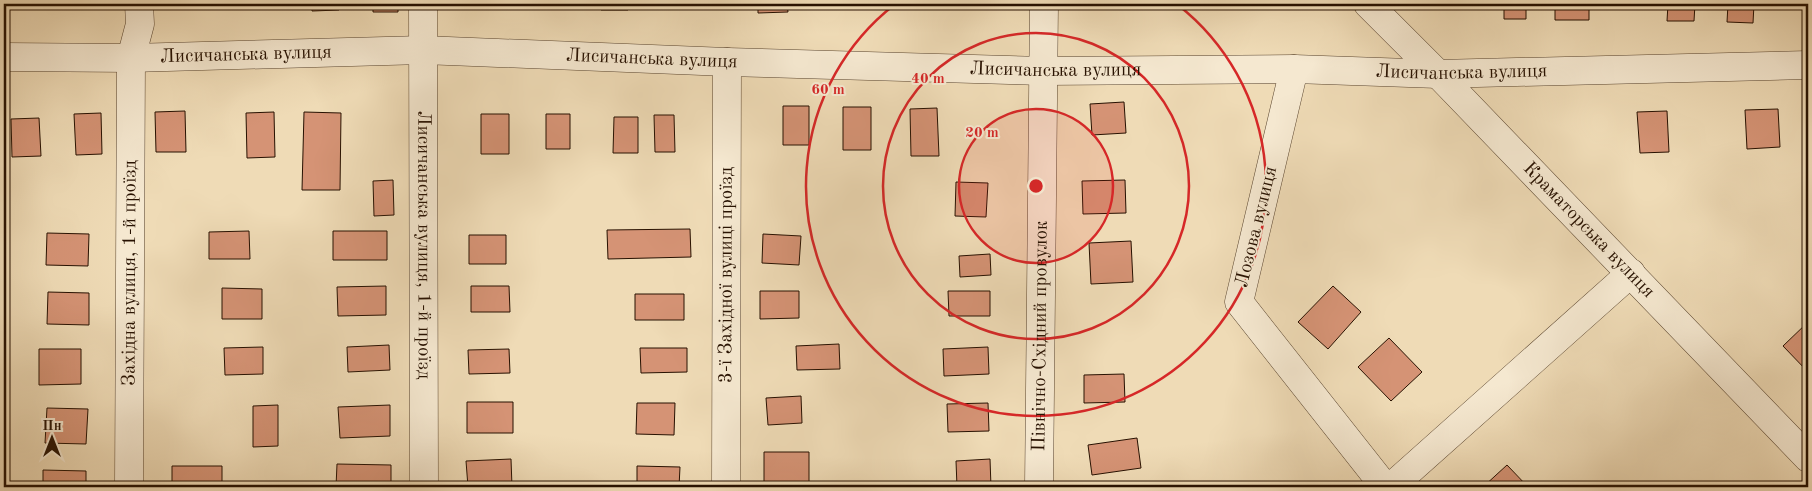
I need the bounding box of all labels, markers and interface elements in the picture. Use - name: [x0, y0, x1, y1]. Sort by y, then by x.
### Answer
- street label: Лисичанська вулиця: [160, 43, 332, 67]
- street label: Лисичанська вулиця: [566, 46, 738, 72]
- street label: Лисичанська вулиця: [969, 59, 1142, 81]
- street label: Лисичанська вулиця: [1375, 62, 1548, 84]
- text: 40 m: [911, 72, 945, 87]
- text: 60 m: [811, 83, 845, 98]
- street label: Лисичанська вулиця, 1-й проїзд: [414, 111, 433, 380]
- text: 20 m: [965, 126, 999, 141]
- street label: Західна вулиця, 1-й проїзд: [120, 159, 140, 386]
- street label: Краматорська вулиця: [1519, 159, 1658, 302]
- street label: Лозова вулиця: [1233, 164, 1281, 289]
- street label: 3-ї Західної вулиці проїзд: [717, 166, 736, 383]
- centre of rings: [1027, 177, 1045, 195]
- street label: Північно-Східний провулок: [1030, 220, 1051, 452]
- north arrow: [28, 414, 78, 464]
- text: Пн: [42, 419, 62, 433]

